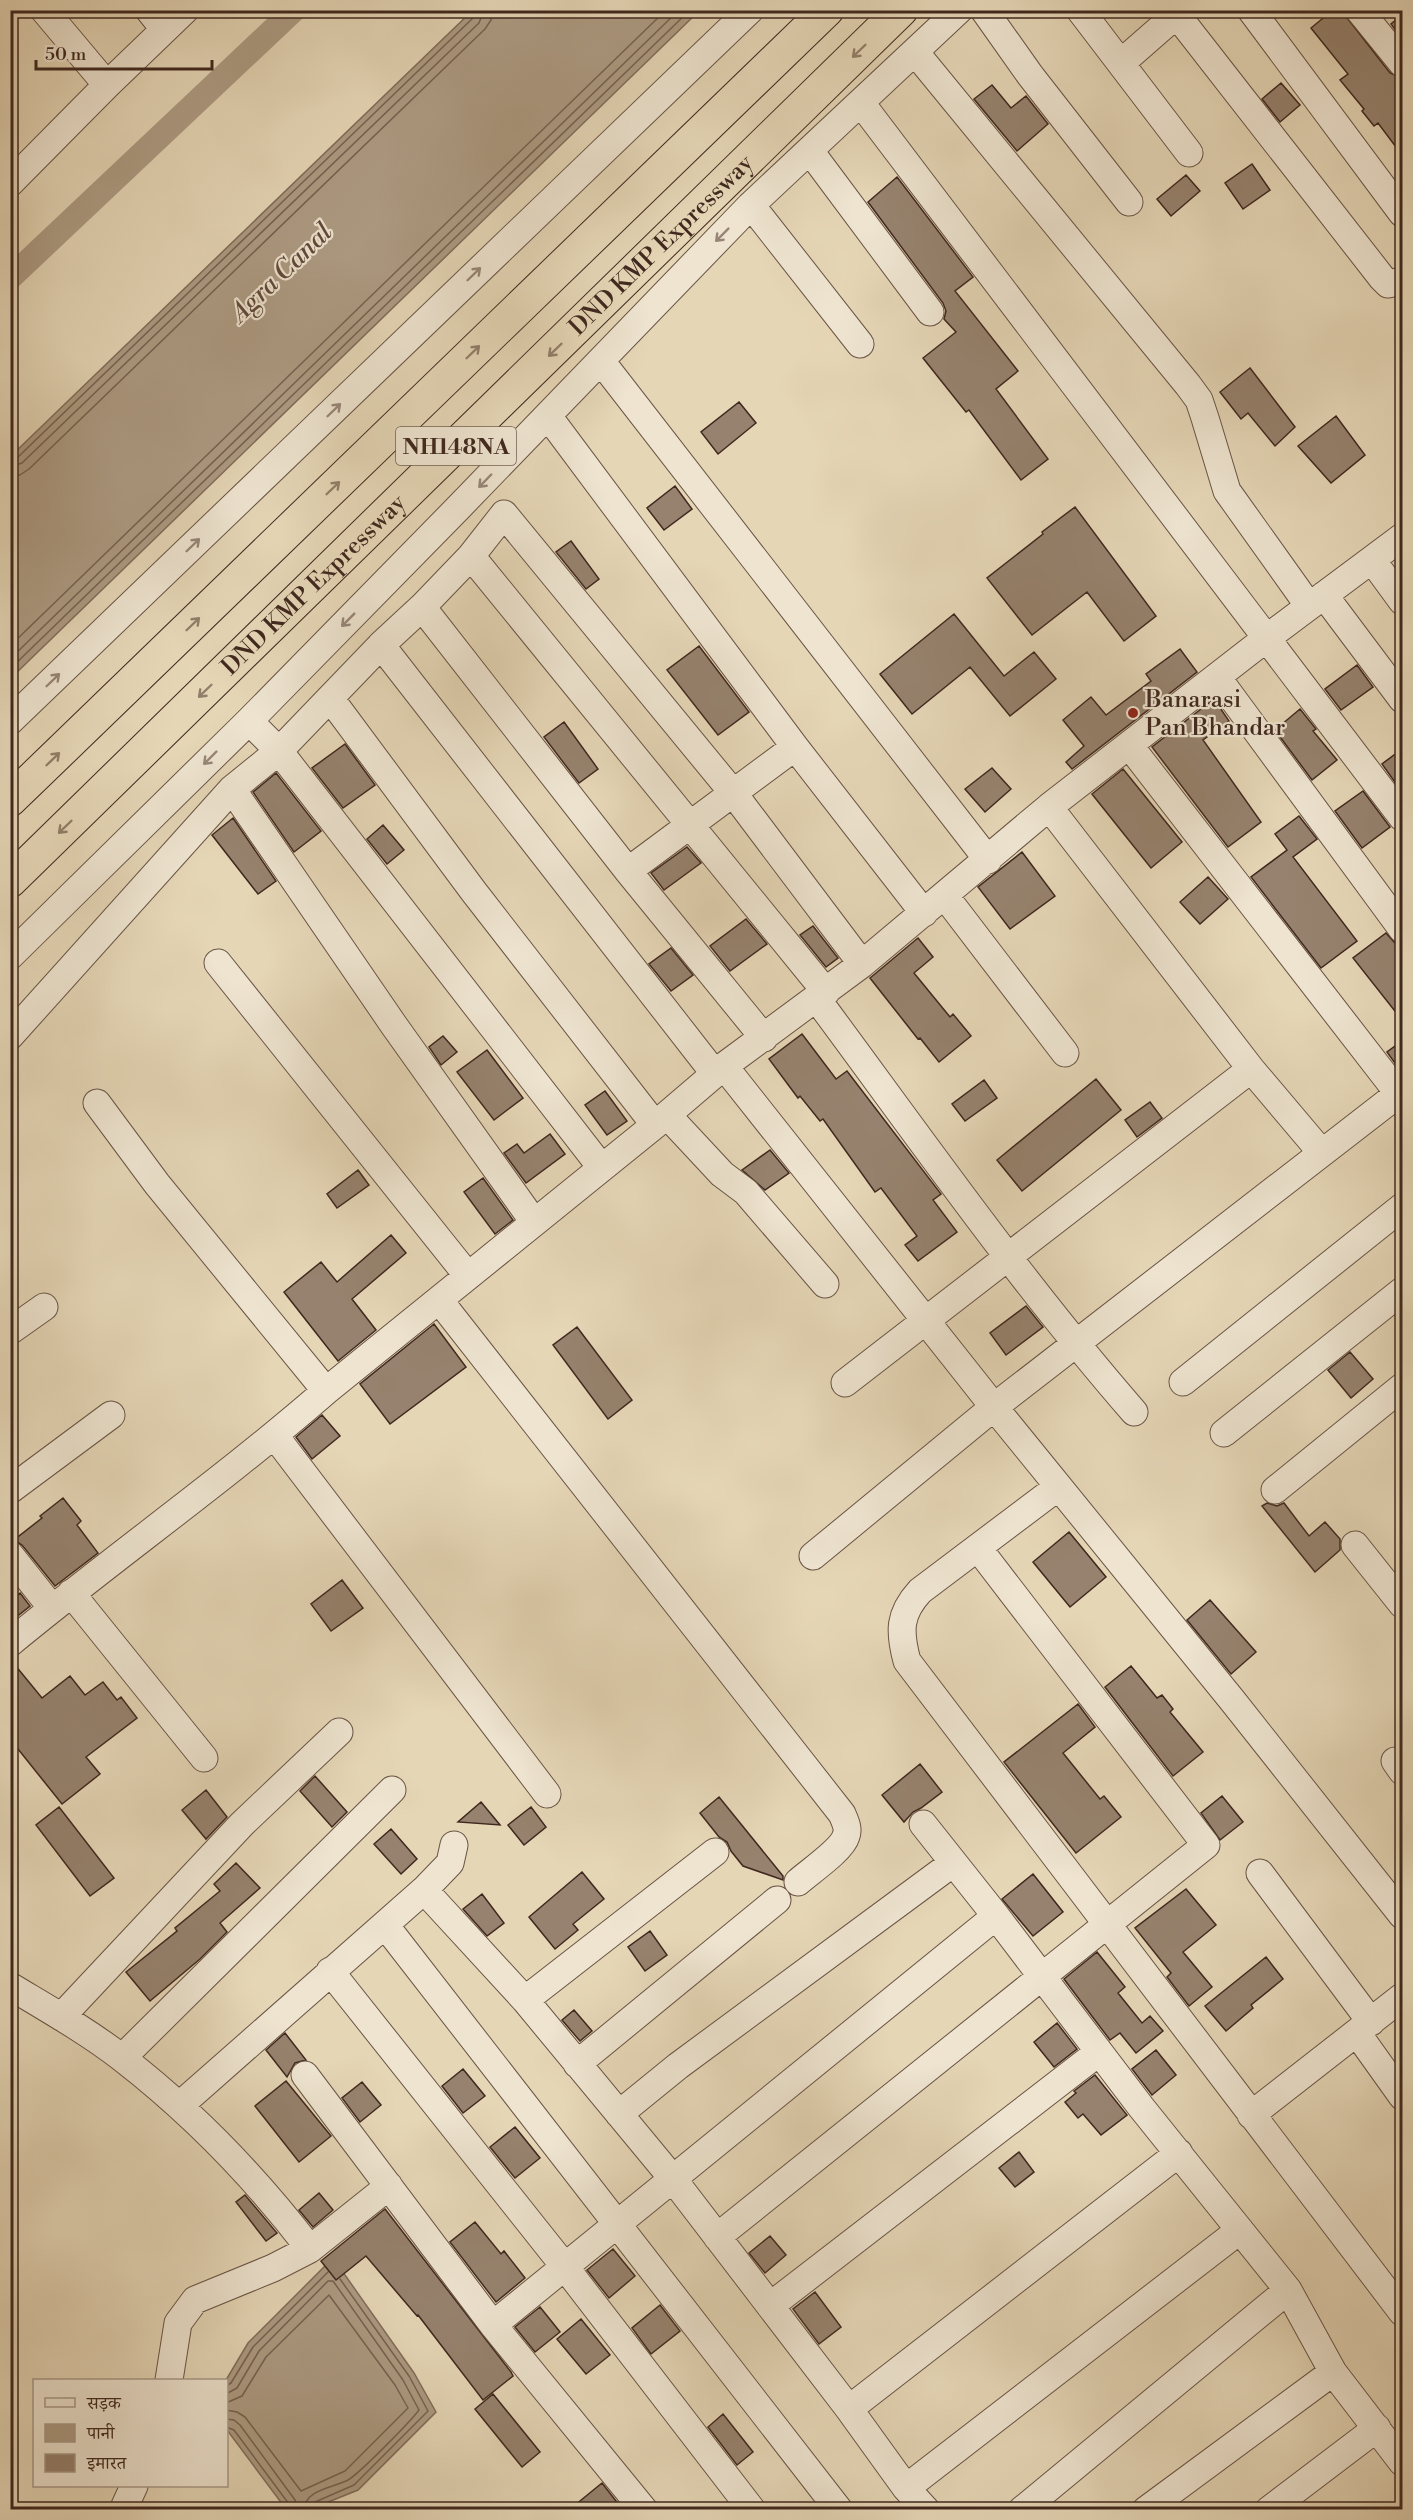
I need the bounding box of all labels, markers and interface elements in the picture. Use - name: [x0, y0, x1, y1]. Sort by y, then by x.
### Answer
- scale bar: [36, 33, 212, 71]
- text: 50 m: [45, 43, 87, 66]
- one-way arrow: [852, 44, 867, 59]
- street label: DND KMP Expressway: [563, 148, 760, 342]
- water label: Agra Canal: [222, 216, 340, 331]
- one-way arrow: [714, 227, 729, 242]
- one-way arrow: [467, 267, 482, 282]
- one-way arrow: [547, 342, 562, 357]
- one-way arrow: [466, 345, 481, 360]
- one-way arrow: [326, 403, 341, 417]
- road number: NH148NA: [396, 427, 516, 465]
- one-way arrow: [477, 474, 492, 489]
- one-way arrow: [325, 481, 340, 495]
- street label: DND KMP Expressway: [215, 488, 413, 682]
- one-way arrow: [186, 538, 201, 552]
- one-way arrow: [341, 613, 355, 628]
- one-way arrow: [185, 616, 200, 631]
- one-way arrow: [45, 673, 60, 687]
- one-way arrow: [197, 684, 212, 698]
- place label: Banarasi Pan Bhandar: [1144, 685, 1285, 743]
- marker: Banarasi Pan Bhandar: [1126, 706, 1140, 720]
- one-way arrow: [203, 751, 218, 766]
- one-way arrow: [45, 752, 60, 766]
- one-way arrow: [58, 820, 73, 834]
- legend: [33, 2379, 228, 2487]
- text: सड़क: [86, 2392, 122, 2415]
- text: पानी: [86, 2422, 116, 2445]
- text: इमारत: [86, 2452, 127, 2475]

